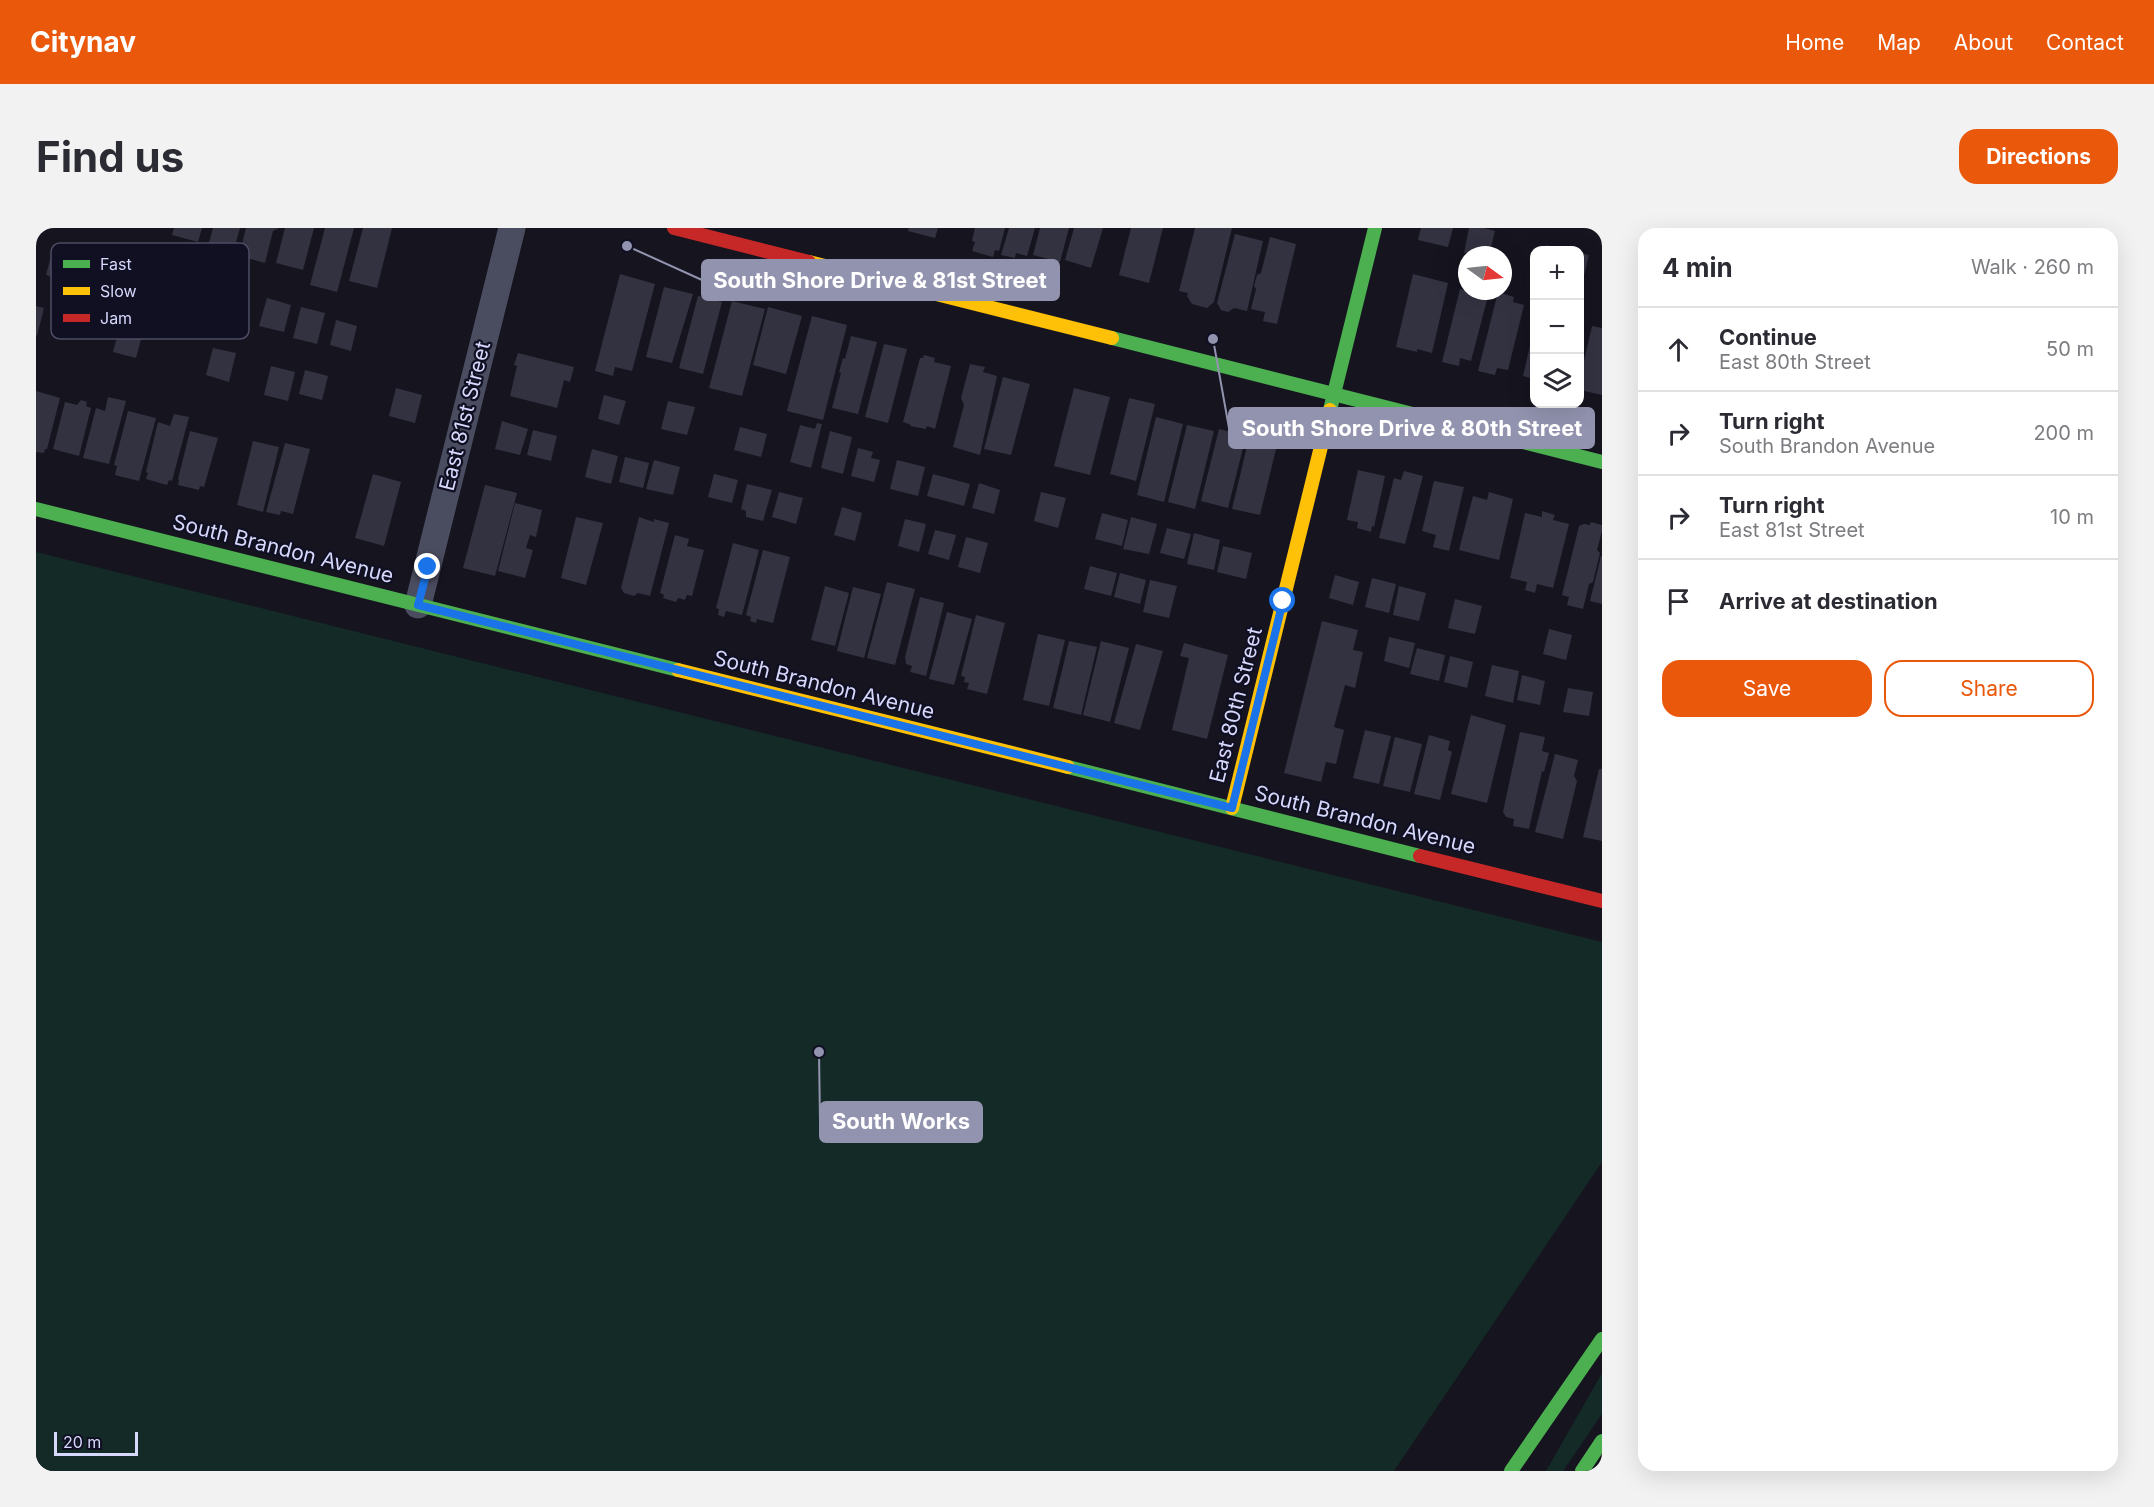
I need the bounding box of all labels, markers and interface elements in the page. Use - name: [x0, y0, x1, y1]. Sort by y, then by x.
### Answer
- text: Citynav: [30, 25, 136, 59]
- text: Home: [1785, 30, 1844, 55]
- text: Map: [1877, 30, 1921, 55]
- text: About: [1954, 30, 2013, 55]
- text: Contact: [2046, 30, 2124, 55]
- button: Directions: [1959, 129, 2118, 184]
- text: Find us: [36, 131, 184, 182]
- legend: [51, 243, 249, 339]
- north arrow: [1458, 246, 1512, 300]
- map controls: [1530, 246, 1584, 408]
- button: +: [1530, 246, 1584, 300]
- text: 4 min: [1662, 252, 1733, 283]
- text: Fast: [100, 254, 132, 274]
- text: Walk · 260 m: [1971, 255, 2094, 279]
- callout: South Shore Drive & 81st Street: [702, 260, 1059, 300]
- text: South Shore Drive & 81st Street: [713, 267, 1047, 293]
- text: Slow: [100, 281, 137, 301]
- button: −: [1530, 300, 1584, 354]
- text: Jam: [100, 308, 132, 328]
- text: Continue: [1719, 324, 1817, 350]
- icon: ahead: [1662, 333, 1695, 366]
- text: 50 m: [2046, 337, 2094, 361]
- street label: East 81st Street: [434, 339, 495, 493]
- text: East 80th Street: [1719, 350, 1871, 374]
- button: layers: [1530, 354, 1584, 408]
- callout: South Shore Drive & 80th Street: [1229, 408, 1594, 448]
- text: Turn right: [1719, 408, 1825, 434]
- text: South Shore Drive & 80th Street: [1242, 415, 1582, 441]
- icon: right: [1662, 417, 1695, 450]
- text: 200 m: [2033, 421, 2094, 445]
- text: South Brandon Avenue: [1719, 434, 1935, 458]
- text: Turn right: [1719, 492, 1825, 518]
- icon: right: [1662, 501, 1695, 534]
- text: 10 m: [2050, 505, 2094, 529]
- street label: South Brandon Avenue: [170, 509, 396, 588]
- text: East 81st Street: [1719, 518, 1865, 542]
- route end: [414, 553, 440, 579]
- icon: arrive: [1662, 585, 1695, 618]
- route start: [1269, 587, 1295, 613]
- text: Arrive at destination: [1719, 588, 1938, 614]
- street label: East 80th Street: [1204, 624, 1267, 785]
- street label: South Brandon Avenue: [711, 645, 937, 724]
- button: Save: [1662, 660, 1872, 717]
- button: Share: [1884, 660, 2094, 717]
- street label: South Brandon Avenue: [1252, 780, 1478, 859]
- callout: South Works: [820, 1102, 982, 1142]
- text: South Works: [832, 1108, 970, 1134]
- scale bar: [54, 1429, 138, 1456]
- text: 20 m: [63, 1432, 101, 1452]

